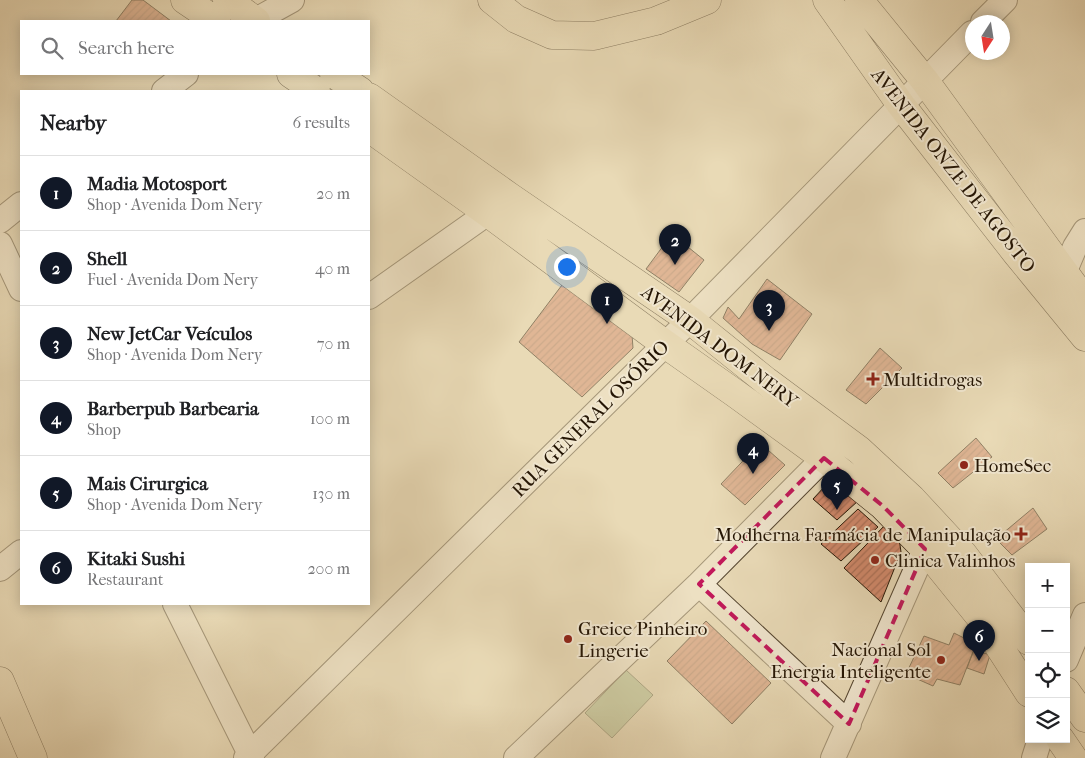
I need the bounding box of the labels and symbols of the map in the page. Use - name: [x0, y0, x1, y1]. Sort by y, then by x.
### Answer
- north arrow: [965, 15, 1010, 60]
- street label: AVENIDA ONZE DE AGOSTO: [866, 63, 1040, 277]
- pin: 2: [659, 224, 691, 265]
- your location: [554, 254, 580, 280]
- street label: AVENIDA DOM NERY: [636, 280, 803, 413]
- pin: 1: [591, 283, 623, 324]
- pin: 3: [753, 290, 785, 331]
- street label: RUA GENERAL OSÓRIO: [507, 335, 674, 502]
- place label: Multidrogas: [883, 369, 982, 391]
- marker: Multidrogas: [867, 373, 879, 385]
- pin: 4: [737, 433, 769, 474]
- place label: HomeSec: [974, 455, 1051, 477]
- marker: HomeSec: [958, 459, 970, 471]
- pin: 5: [821, 469, 853, 510]
- place label: Modherna Farmácia de Manipulação: [715, 524, 1011, 546]
- marker: Modherna Farmácia de Manipulação: [1015, 528, 1027, 540]
- place label: Clinica Valinhos: [885, 550, 1016, 572]
- marker: Clinica Valinhos: [869, 554, 881, 566]
- place label: Greice Pinheiro Lingerie: [578, 618, 708, 662]
- pin: 6: [963, 620, 995, 661]
- marker: Greice Pinheiro Lingerie: [562, 633, 574, 645]
- place label: Nacional Sol Energia Inteligente: [771, 639, 931, 683]
- marker: Nacional Sol Energia Inteligente: [935, 654, 947, 666]

